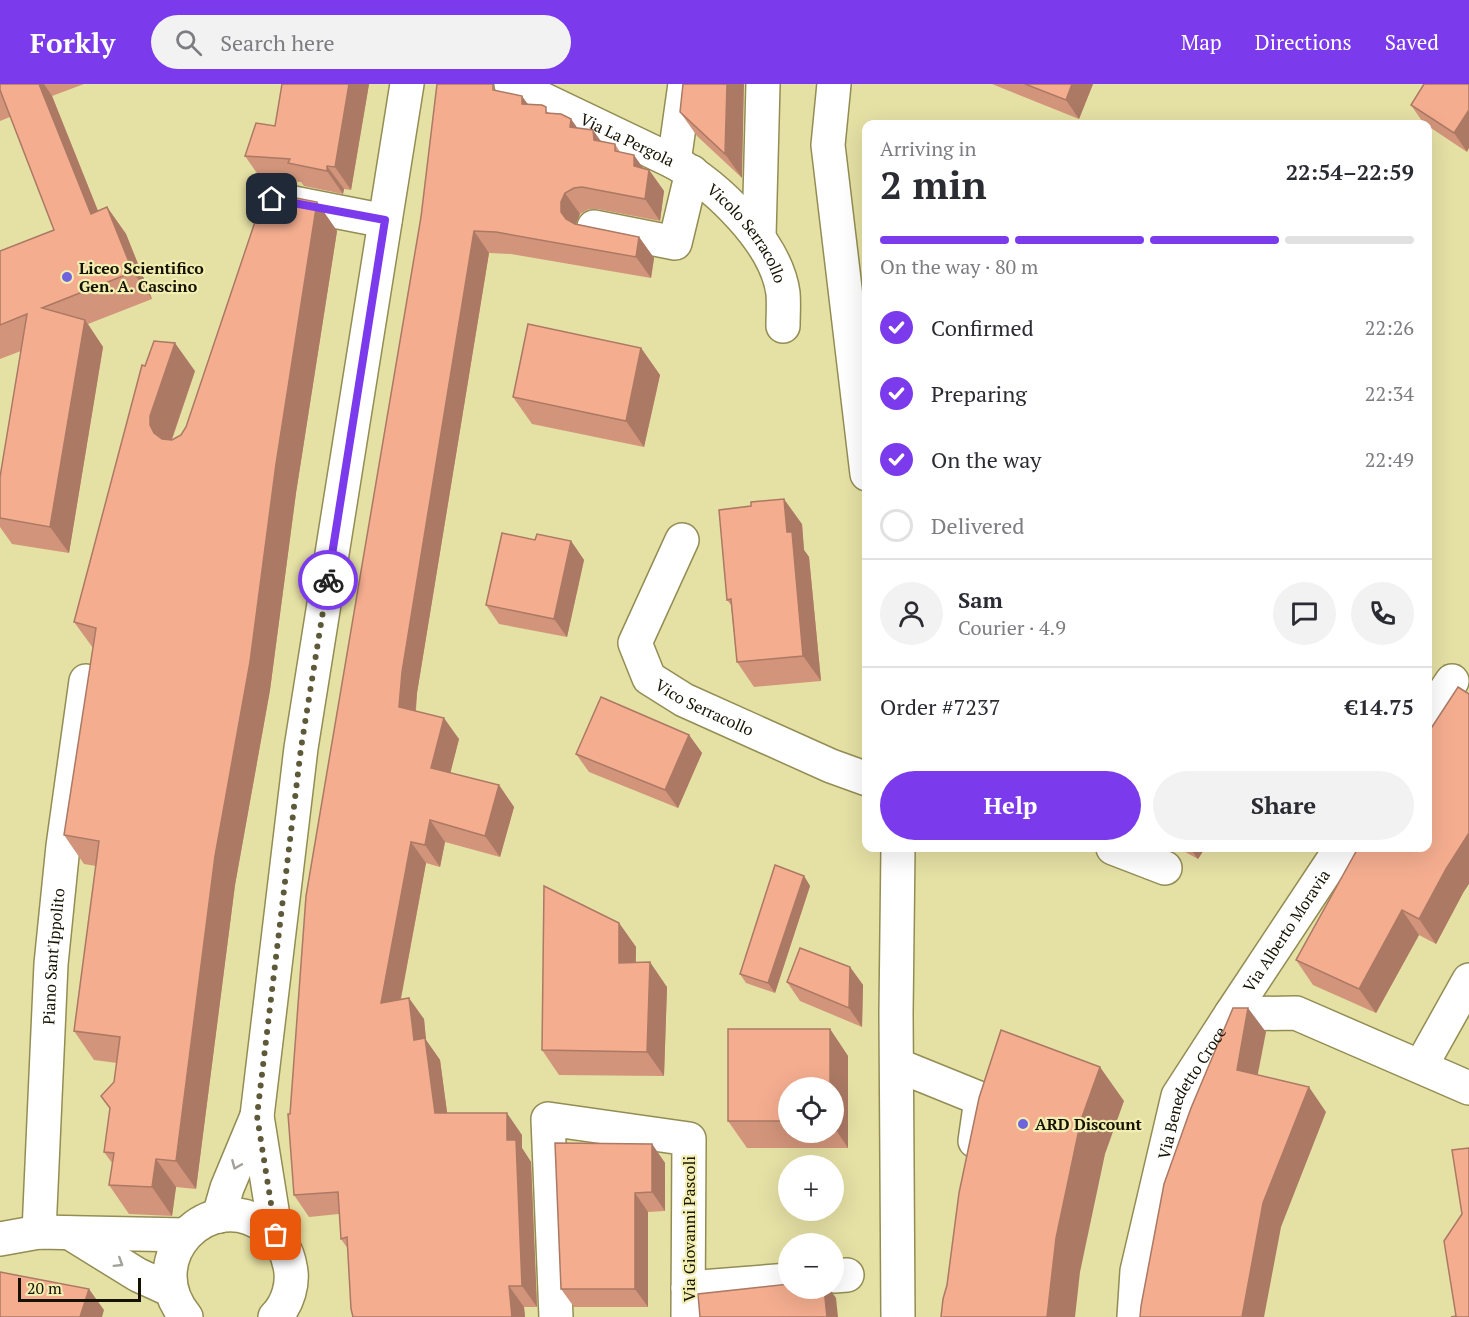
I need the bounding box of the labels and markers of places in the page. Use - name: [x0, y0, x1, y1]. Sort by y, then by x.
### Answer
- pin: [246, 173, 297, 224]
- place label: Liceo Scientifico Gen. A. Cascino: [79, 257, 204, 297]
- marker: Liceo Scientifico Gen. A. Cascino: [60, 270, 74, 284]
- place label: ARD Discount: [1035, 1113, 1142, 1135]
- marker: ARD Discount: [1016, 1117, 1030, 1131]
- pin: [250, 1209, 301, 1260]

